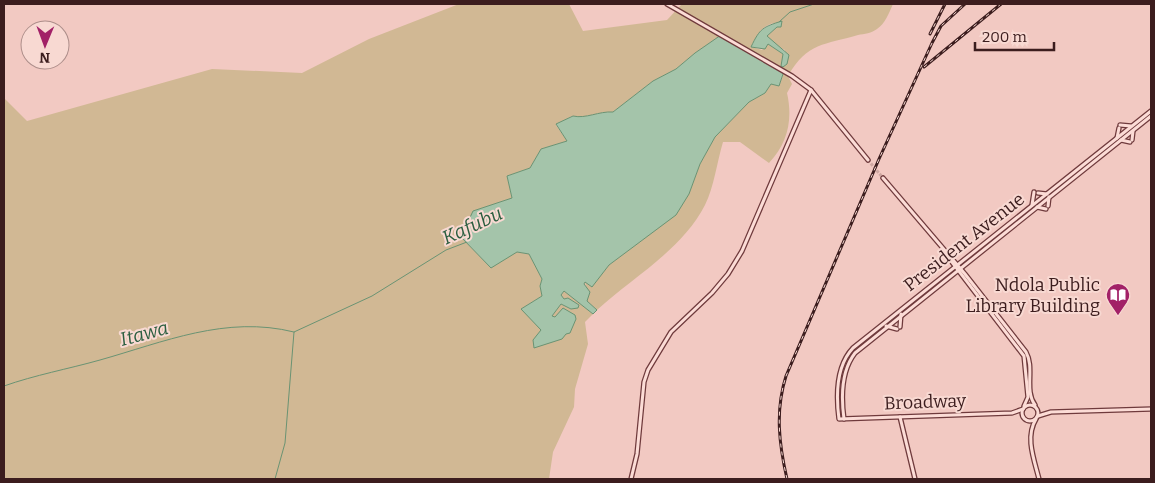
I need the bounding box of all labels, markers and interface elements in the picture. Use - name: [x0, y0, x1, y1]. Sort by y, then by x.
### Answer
- north arrow: [20, 20, 70, 70]
- scale bar: [975, 20, 1054, 52]
- text: 200 m: [982, 28, 1027, 46]
- text: N: [39, 49, 50, 66]
- street label: President Avenue: [899, 188, 1029, 296]
- water label: Kafubu: [438, 202, 506, 249]
- place label: Ndola Public Library Building: [965, 274, 1100, 317]
- library icon: Ndola Public Library Building: [1105, 282, 1131, 316]
- water label: Itawa: [117, 316, 171, 351]
- street label: Broadway: [884, 390, 967, 414]

